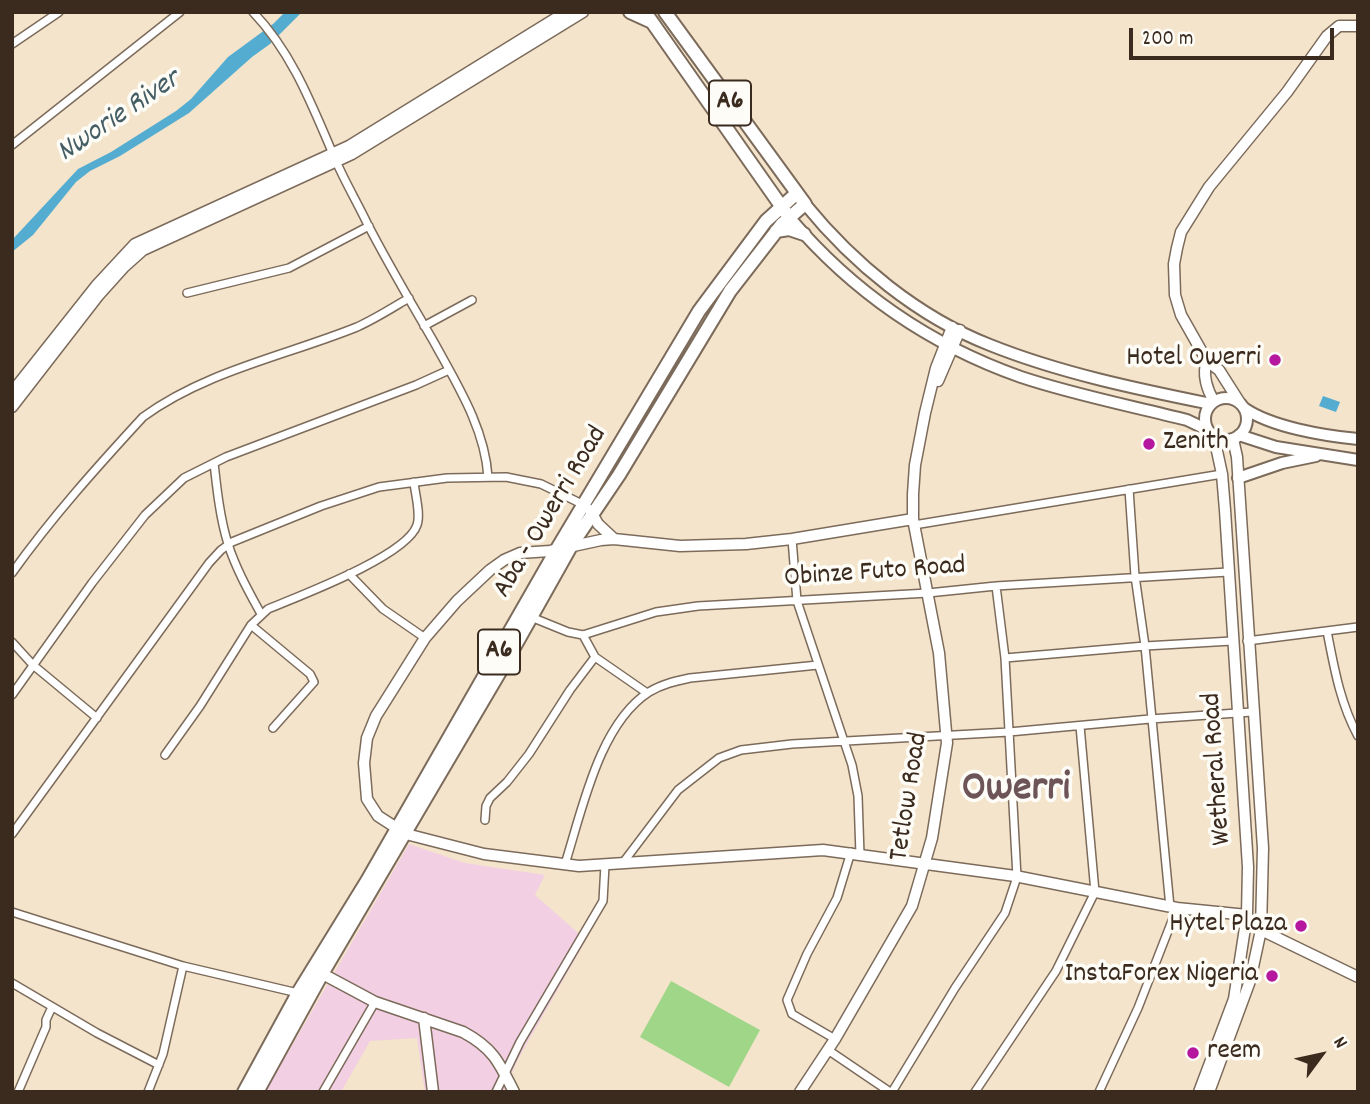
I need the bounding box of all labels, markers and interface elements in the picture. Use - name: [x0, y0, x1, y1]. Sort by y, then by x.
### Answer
- scale bar: [1132, 14, 1337, 58]
- text: 200 m: [1142, 25, 1193, 55]
- water label: Nworie River: [51, 64, 189, 172]
- road number: A6: [709, 80, 751, 125]
- place label: Hotel Owerri: [1126, 343, 1261, 377]
- marker: Hotel Owerri: [1267, 352, 1283, 368]
- street label: Aba - Owerri Road: [488, 421, 616, 605]
- place label: Zenith: [1163, 427, 1229, 461]
- marker: Zenith: [1141, 436, 1157, 452]
- street label: Obinze Futo Road: [783, 551, 967, 597]
- road number: A6: [478, 630, 520, 674]
- street label: Wetheral Road: [1197, 692, 1241, 846]
- street label: Tetlow Road: [884, 730, 938, 864]
- district label: Owerri: [962, 767, 1070, 817]
- place label: Hytel Plaza: [1169, 909, 1287, 943]
- marker: Hytel Plaza: [1293, 918, 1309, 934]
- place label: InstaForex Nigeria: [1064, 959, 1258, 993]
- marker: InstaForex Nigeria: [1264, 968, 1280, 984]
- north arrow: [1286, 1020, 1356, 1090]
- text: N: [1325, 1032, 1353, 1055]
- place label: reem: [1207, 1036, 1261, 1070]
- marker: reem: [1185, 1045, 1201, 1061]

